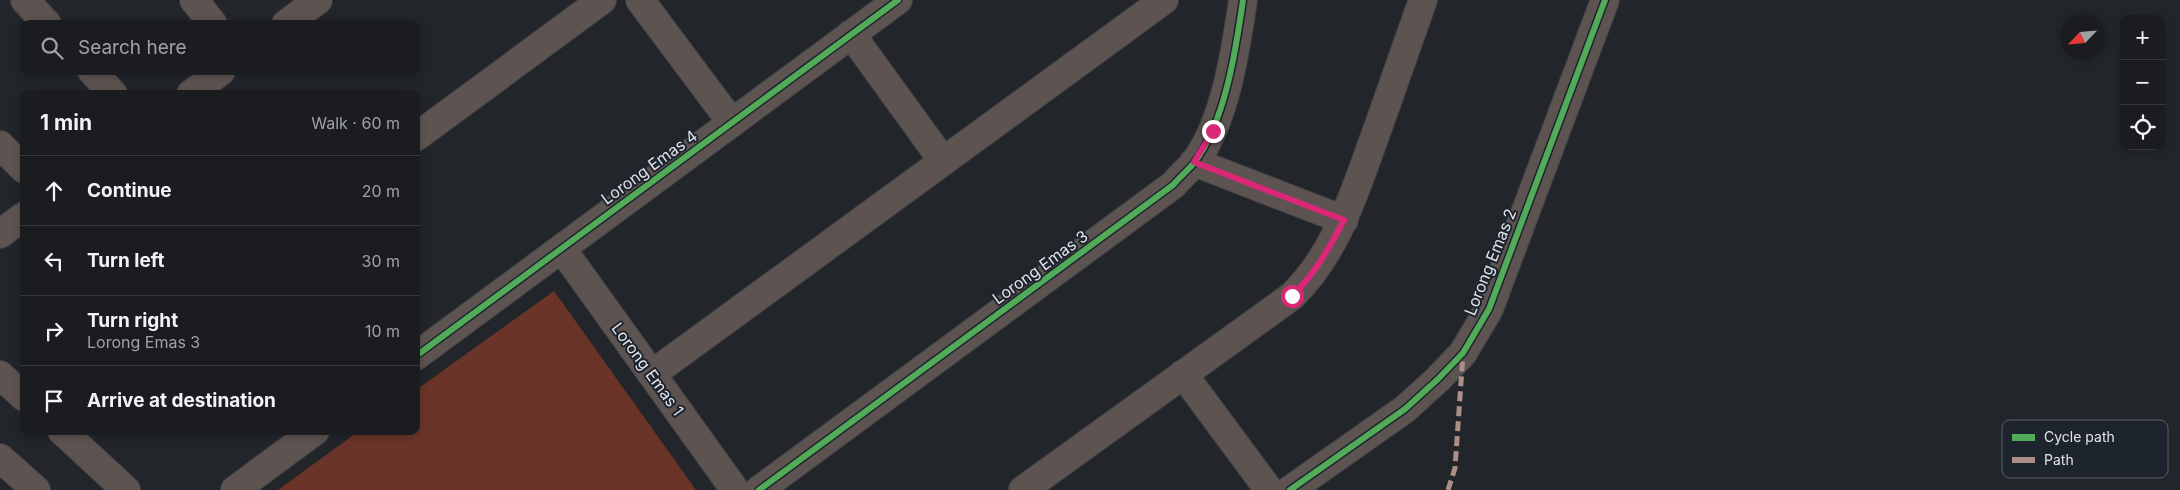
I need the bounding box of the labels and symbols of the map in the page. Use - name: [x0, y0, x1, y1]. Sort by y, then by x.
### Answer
- north arrow: [2060, 15, 2105, 60]
- route end: [1202, 120, 1225, 143]
- street label: Lorong Emas 4: [597, 126, 701, 208]
- street label: Lorong Emas 2: [1460, 206, 1520, 318]
- street label: Lorong Emas 3: [988, 226, 1092, 308]
- route start: [1281, 285, 1304, 308]
- street label: Lorong Emas 1: [608, 319, 688, 419]
- legend: [2002, 420, 2168, 478]
- text: Cycle path: [2044, 428, 2115, 445]
- text: Path: [2044, 451, 2074, 468]

